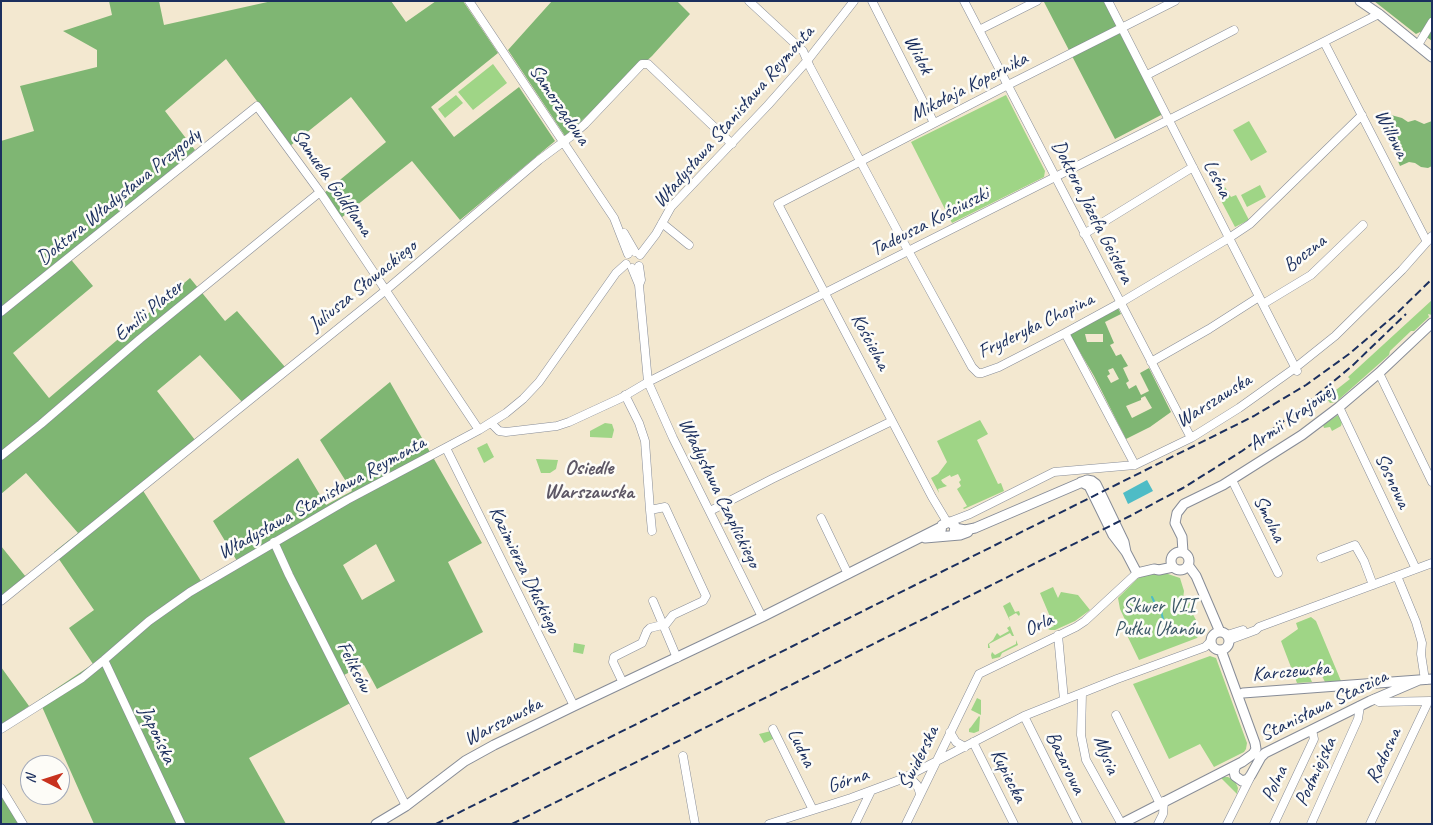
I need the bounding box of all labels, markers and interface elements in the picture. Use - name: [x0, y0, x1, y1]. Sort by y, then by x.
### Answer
- street label: Władysława Stanisława Reymonta: [648, 21, 820, 213]
- street label: Widok: [898, 31, 938, 79]
- street label: Mikołaja Kopernika: [906, 47, 1032, 127]
- street label: Samorządowa: [523, 60, 595, 150]
- street label: Willowa: [1369, 106, 1413, 162]
- street label: Doktora Władysława Przygody: [32, 124, 206, 270]
- street label: Samuela Goldflama: [286, 125, 378, 241]
- street label: Doktora Józefa Geislera: [1046, 136, 1138, 288]
- street label: Leśna: [1197, 156, 1237, 202]
- street label: Tadeusza Kościuszki: [867, 182, 993, 262]
- street label: Boczna: [1279, 230, 1331, 278]
- street label: Juliusza Słowackiego: [304, 235, 422, 337]
- street label: Emilii Plater: [109, 275, 189, 347]
- street label: Fryderyka Chopina: [974, 288, 1098, 364]
- street label: Kościelna: [845, 310, 895, 374]
- street label: Warszawska: [1172, 369, 1256, 433]
- street label: Armii Krajowej: [1244, 380, 1340, 456]
- street label: Władysława Czaplickiego: [672, 414, 766, 572]
- street label: Władysława Stanisława Reymonta: [214, 431, 430, 565]
- street label: Sosnowa: [1369, 450, 1415, 512]
- district label: Osiedle Warszawska: [544, 455, 634, 505]
- street label: Smolna: [1248, 492, 1290, 546]
- street label: Kazimierza Dłuskiego: [483, 502, 565, 638]
- park label: Skwer VII Pułku Ułanów: [1114, 595, 1204, 642]
- street label: Orla: [1021, 608, 1057, 642]
- street label: Feliksów: [331, 637, 377, 697]
- street label: Karczewska: [1251, 657, 1331, 687]
- street label: Stanisława Staszica: [1256, 665, 1392, 747]
- street label: Warszawska: [460, 692, 546, 752]
- street label: Japońska: [133, 702, 181, 768]
- street label: Świderska: [893, 722, 945, 794]
- street label: Ludna: [781, 725, 821, 771]
- street label: Radosna: [1361, 725, 1407, 787]
- street label: Bazarowa: [1040, 728, 1090, 798]
- street label: Mysia: [1088, 732, 1124, 778]
- street label: Podmiejska: [1290, 734, 1342, 810]
- street label: Kupiecka: [984, 745, 1032, 807]
- north arrow: [20, 755, 70, 805]
- street label: Górna: [824, 763, 872, 799]
- street label: Polna: [1256, 763, 1294, 805]
- text: N: [22, 774, 39, 784]

